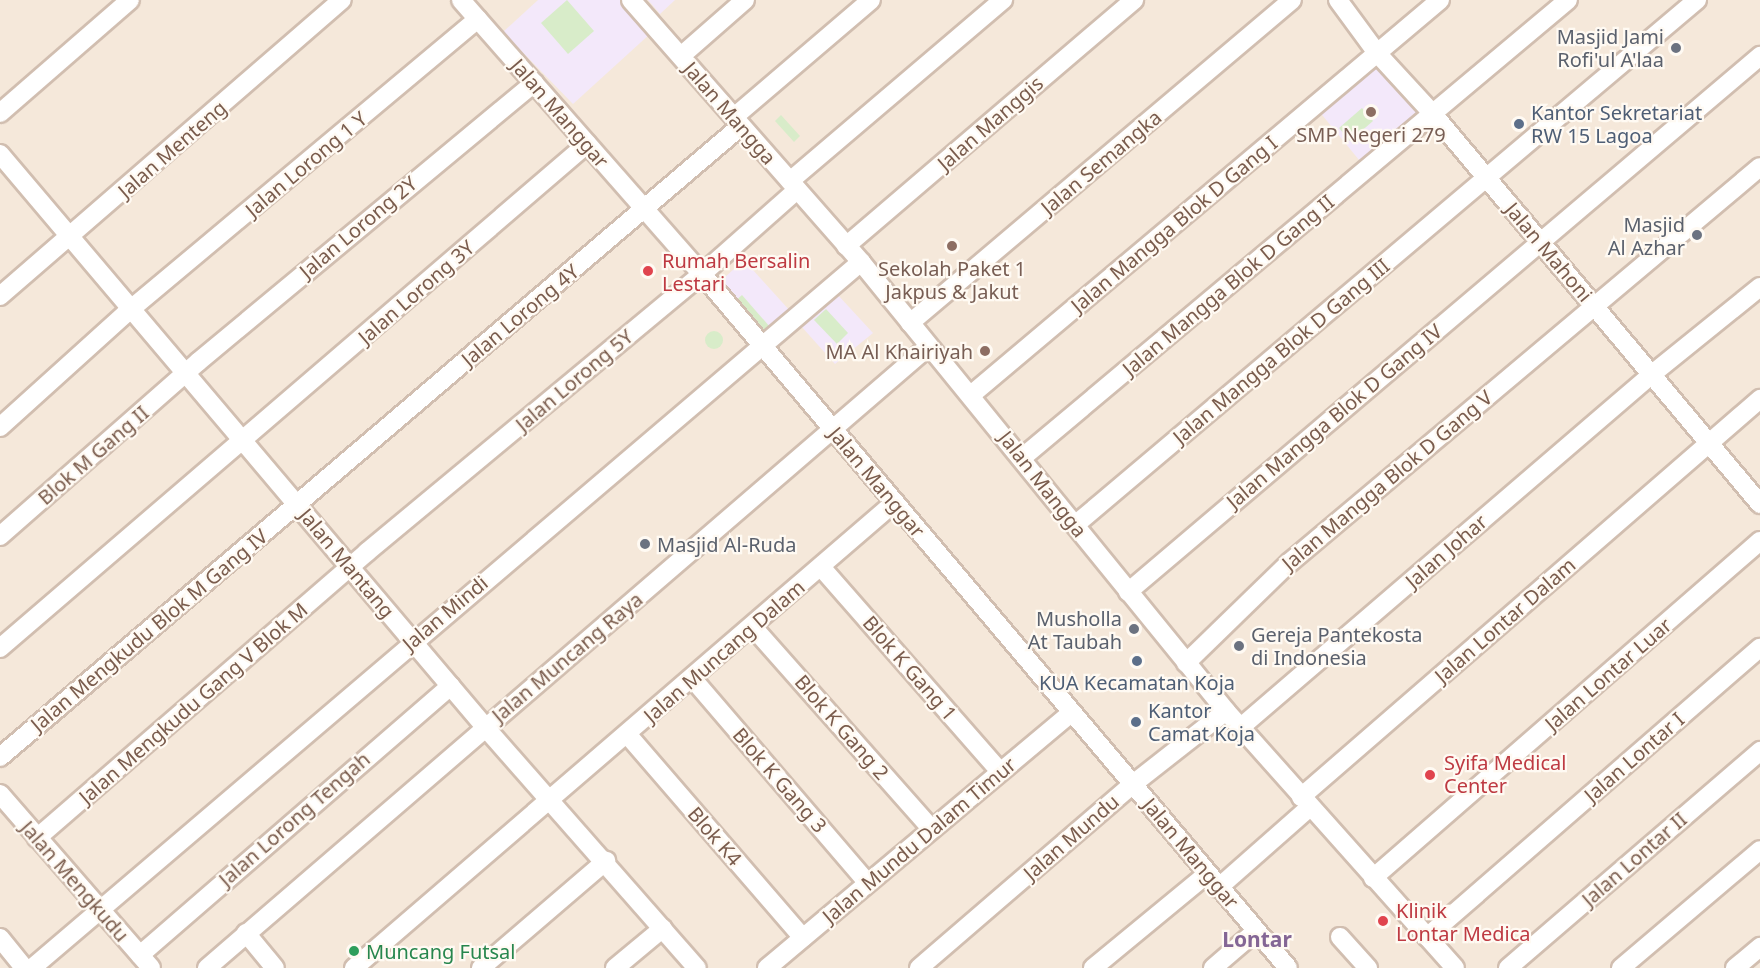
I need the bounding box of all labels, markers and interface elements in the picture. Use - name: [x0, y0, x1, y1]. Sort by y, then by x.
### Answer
- place label: Masjid Jami Rofi'ul A'laa: [1557, 24, 1664, 71]
- marker: Masjid Jami Rofi'ul A'laa: [1669, 41, 1683, 55]
- street label: Jalan Manggar: [506, 54, 614, 172]
- street label: Jalan Mangga: [679, 57, 781, 169]
- street label: Jalan Manggis: [932, 71, 1048, 175]
- street label: Jalan Menteng: [113, 95, 231, 203]
- place label: Kantor Sekretariat RW 15 Lagoa: [1531, 100, 1702, 147]
- street label: Jalan Semangka: [1036, 105, 1166, 219]
- marker: SMP Negeri 279: [1364, 105, 1378, 119]
- street label: Jalan Lorong 1 Y: [240, 106, 372, 222]
- marker: Kantor Sekretariat RW 15 Lagoa: [1512, 117, 1526, 131]
- place label: SMP Negeri 279: [1296, 122, 1446, 146]
- street label: Jalan Mangga Blok D Gang I: [1066, 131, 1282, 317]
- street label: Jalan Lorong 2Y: [294, 171, 422, 283]
- street label: Jalan Mangga Blok D Gang II: [1117, 190, 1339, 380]
- street label: Jalan Mahoni: [1501, 198, 1597, 306]
- place label: Masjid Al Azhar: [1608, 212, 1685, 259]
- marker: Masjid Al Azhar: [1690, 228, 1704, 242]
- street label: Jalan Lorong 3Y: [353, 235, 479, 349]
- marker: Sekolah Paket 1 Jakpus & Jakut: [945, 239, 959, 253]
- place label: Rumah Bersalin Lestari: [662, 248, 810, 295]
- street label: Jalan Mangga Blok D Gang III: [1168, 253, 1394, 449]
- place label: Sekolah Paket 1 Jakpus & Jakut: [878, 256, 1026, 303]
- street label: Jalan Lorong 4Y: [456, 259, 584, 371]
- marker: Rumah Bersalin Lestari: [639, 262, 657, 280]
- street label: Jalan Mangga Blok D Gang IV: [1221, 319, 1447, 513]
- street label: Jalan Lorong 5Y: [510, 324, 638, 436]
- place label: MA Al Khairiyah: [825, 339, 973, 363]
- marker: MA Al Khairiyah: [978, 344, 992, 358]
- street label: Jalan Mangga Blok D Gang V: [1277, 385, 1497, 575]
- street label: Blok M Gang II: [33, 400, 153, 510]
- street label: Jalan Manggar: [824, 422, 930, 542]
- street label: Jalan Mangga: [994, 426, 1092, 542]
- street label: Jalan Mantang: [294, 503, 400, 623]
- street label: Jalan Johar: [1400, 509, 1492, 593]
- street label: Jalan Mengkudu Blok M Gang IV: [26, 524, 272, 736]
- place label: Masjid Al-Ruda: [657, 532, 796, 556]
- marker: Masjid Al-Ruda: [638, 537, 652, 551]
- street label: Jalan Lontar Dalam: [1430, 552, 1580, 688]
- street label: Jalan Mindi: [398, 570, 492, 656]
- street label: Jalan Muncang Dalam: [639, 575, 809, 727]
- street label: Jalan Muncang Raya: [487, 587, 647, 727]
- street label: Jalan Mengkudu Gang V Blok M: [74, 597, 312, 809]
- place label: Musholla At Taubah: [1028, 606, 1122, 653]
- street label: Blok K Gang 1: [858, 611, 962, 725]
- street label: Jalan Lontar Luar: [1540, 613, 1676, 735]
- marker: Musholla At Taubah: [1127, 622, 1141, 636]
- place label: Gereja Pantekosta di Indonesia: [1251, 622, 1423, 669]
- marker: Gereja Pantekosta di Indonesia: [1232, 639, 1246, 653]
- marker: KUA Kecamatan Koja: [1130, 654, 1144, 668]
- street label: Blok K Gang 2: [790, 670, 894, 784]
- place label: KUA Kecamatan Koja: [1039, 670, 1235, 694]
- place label: Kantor Camat Koja: [1148, 698, 1255, 745]
- street label: Jalan Lontar I: [1579, 707, 1689, 807]
- marker: Kantor Camat Koja: [1129, 715, 1143, 729]
- street label: Blok K Gang 3: [728, 723, 832, 837]
- street label: Jalan Lorong Tengah: [214, 747, 374, 891]
- place label: Syifa Medical Center: [1444, 751, 1566, 798]
- street label: Jalan Mundu Dalam Timur: [817, 752, 1021, 928]
- marker: Syifa Medical Center: [1421, 766, 1439, 784]
- street label: Jalan Mundu: [1019, 789, 1123, 885]
- street label: Jalan Manggar: [1138, 793, 1244, 913]
- street label: Blok K4: [683, 802, 747, 870]
- street label: Jalan Lontar II: [1577, 807, 1691, 911]
- street label: Jalan Mengkudu: [16, 816, 134, 946]
- place label: Klinik Lontar Medica: [1396, 898, 1531, 945]
- marker: Klinik Lontar Medica: [1374, 912, 1392, 930]
- district label: Lontar: [1222, 926, 1292, 952]
- place label: Muncang Futsal: [366, 939, 515, 963]
- marker: Muncang Futsal: [347, 944, 361, 958]

